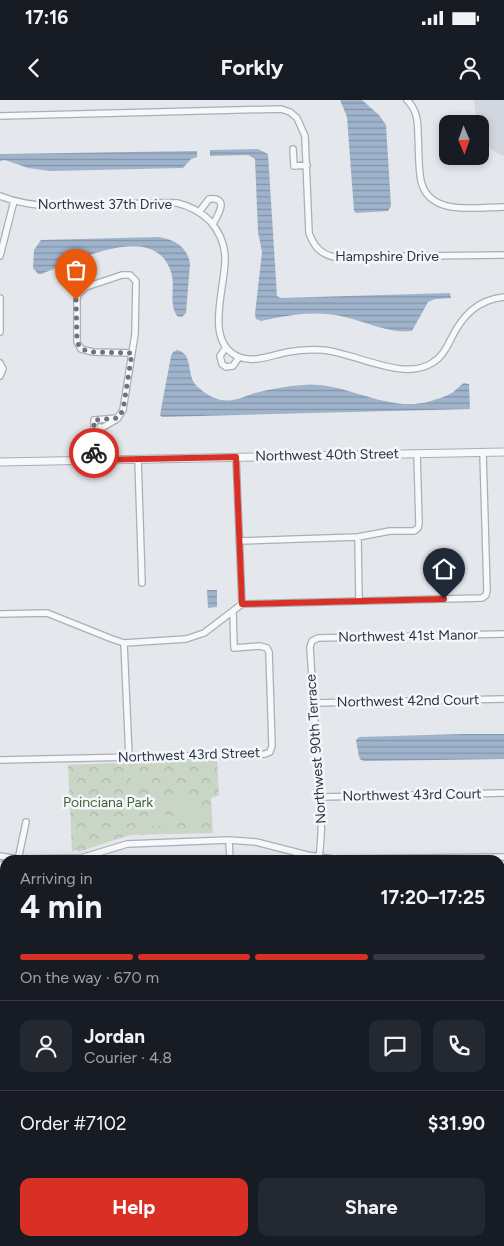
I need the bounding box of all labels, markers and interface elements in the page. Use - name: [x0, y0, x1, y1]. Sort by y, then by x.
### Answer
- text: 17:16: [25, 6, 68, 29]
- icon: back: [20, 54, 48, 82]
- text: Forkly: [220, 54, 284, 81]
- icon: person: [456, 54, 484, 82]
- north arrow: [439, 115, 489, 165]
- map controls: [439, 115, 489, 165]
- street label: Northwest 37th Drive: [38, 196, 173, 213]
- street label: Hampshire Drive: [335, 248, 439, 265]
- pin: [55, 249, 97, 300]
- icon: bag: [62, 256, 90, 284]
- courier: [69, 428, 119, 478]
- icon: bike: [80, 439, 108, 467]
- street label: Northwest 40th Street: [255, 445, 399, 465]
- pin: [423, 548, 465, 599]
- icon: home: [430, 555, 458, 583]
- street label: Northwest 41st Manor: [338, 626, 478, 646]
- street label: Northwest 90th Terrace: [302, 673, 330, 825]
- street label: Northwest 42nd Court: [337, 691, 479, 711]
- street label: Northwest 43rd Street: [118, 744, 260, 766]
- street label: Northwest 43rd Court: [342, 785, 482, 805]
- park label: Poinciana Park: [63, 794, 153, 811]
- text: Arriving in: [20, 869, 92, 888]
- text: 17:20–17:25: [381, 886, 485, 909]
- text: 4 min: [20, 888, 102, 926]
- text: On the way · 670 m: [20, 968, 159, 987]
- button: person: [20, 1020, 72, 1072]
- button: chat: [369, 1020, 421, 1072]
- button: phone: [433, 1020, 485, 1072]
- text: Jordan: [84, 1025, 145, 1048]
- text: Courier · 4.8: [84, 1048, 172, 1067]
- text: Order #7102: [20, 1112, 127, 1135]
- text: $31.90: [428, 1112, 485, 1135]
- button: Help: [20, 1178, 248, 1236]
- button: Share: [258, 1178, 485, 1236]

